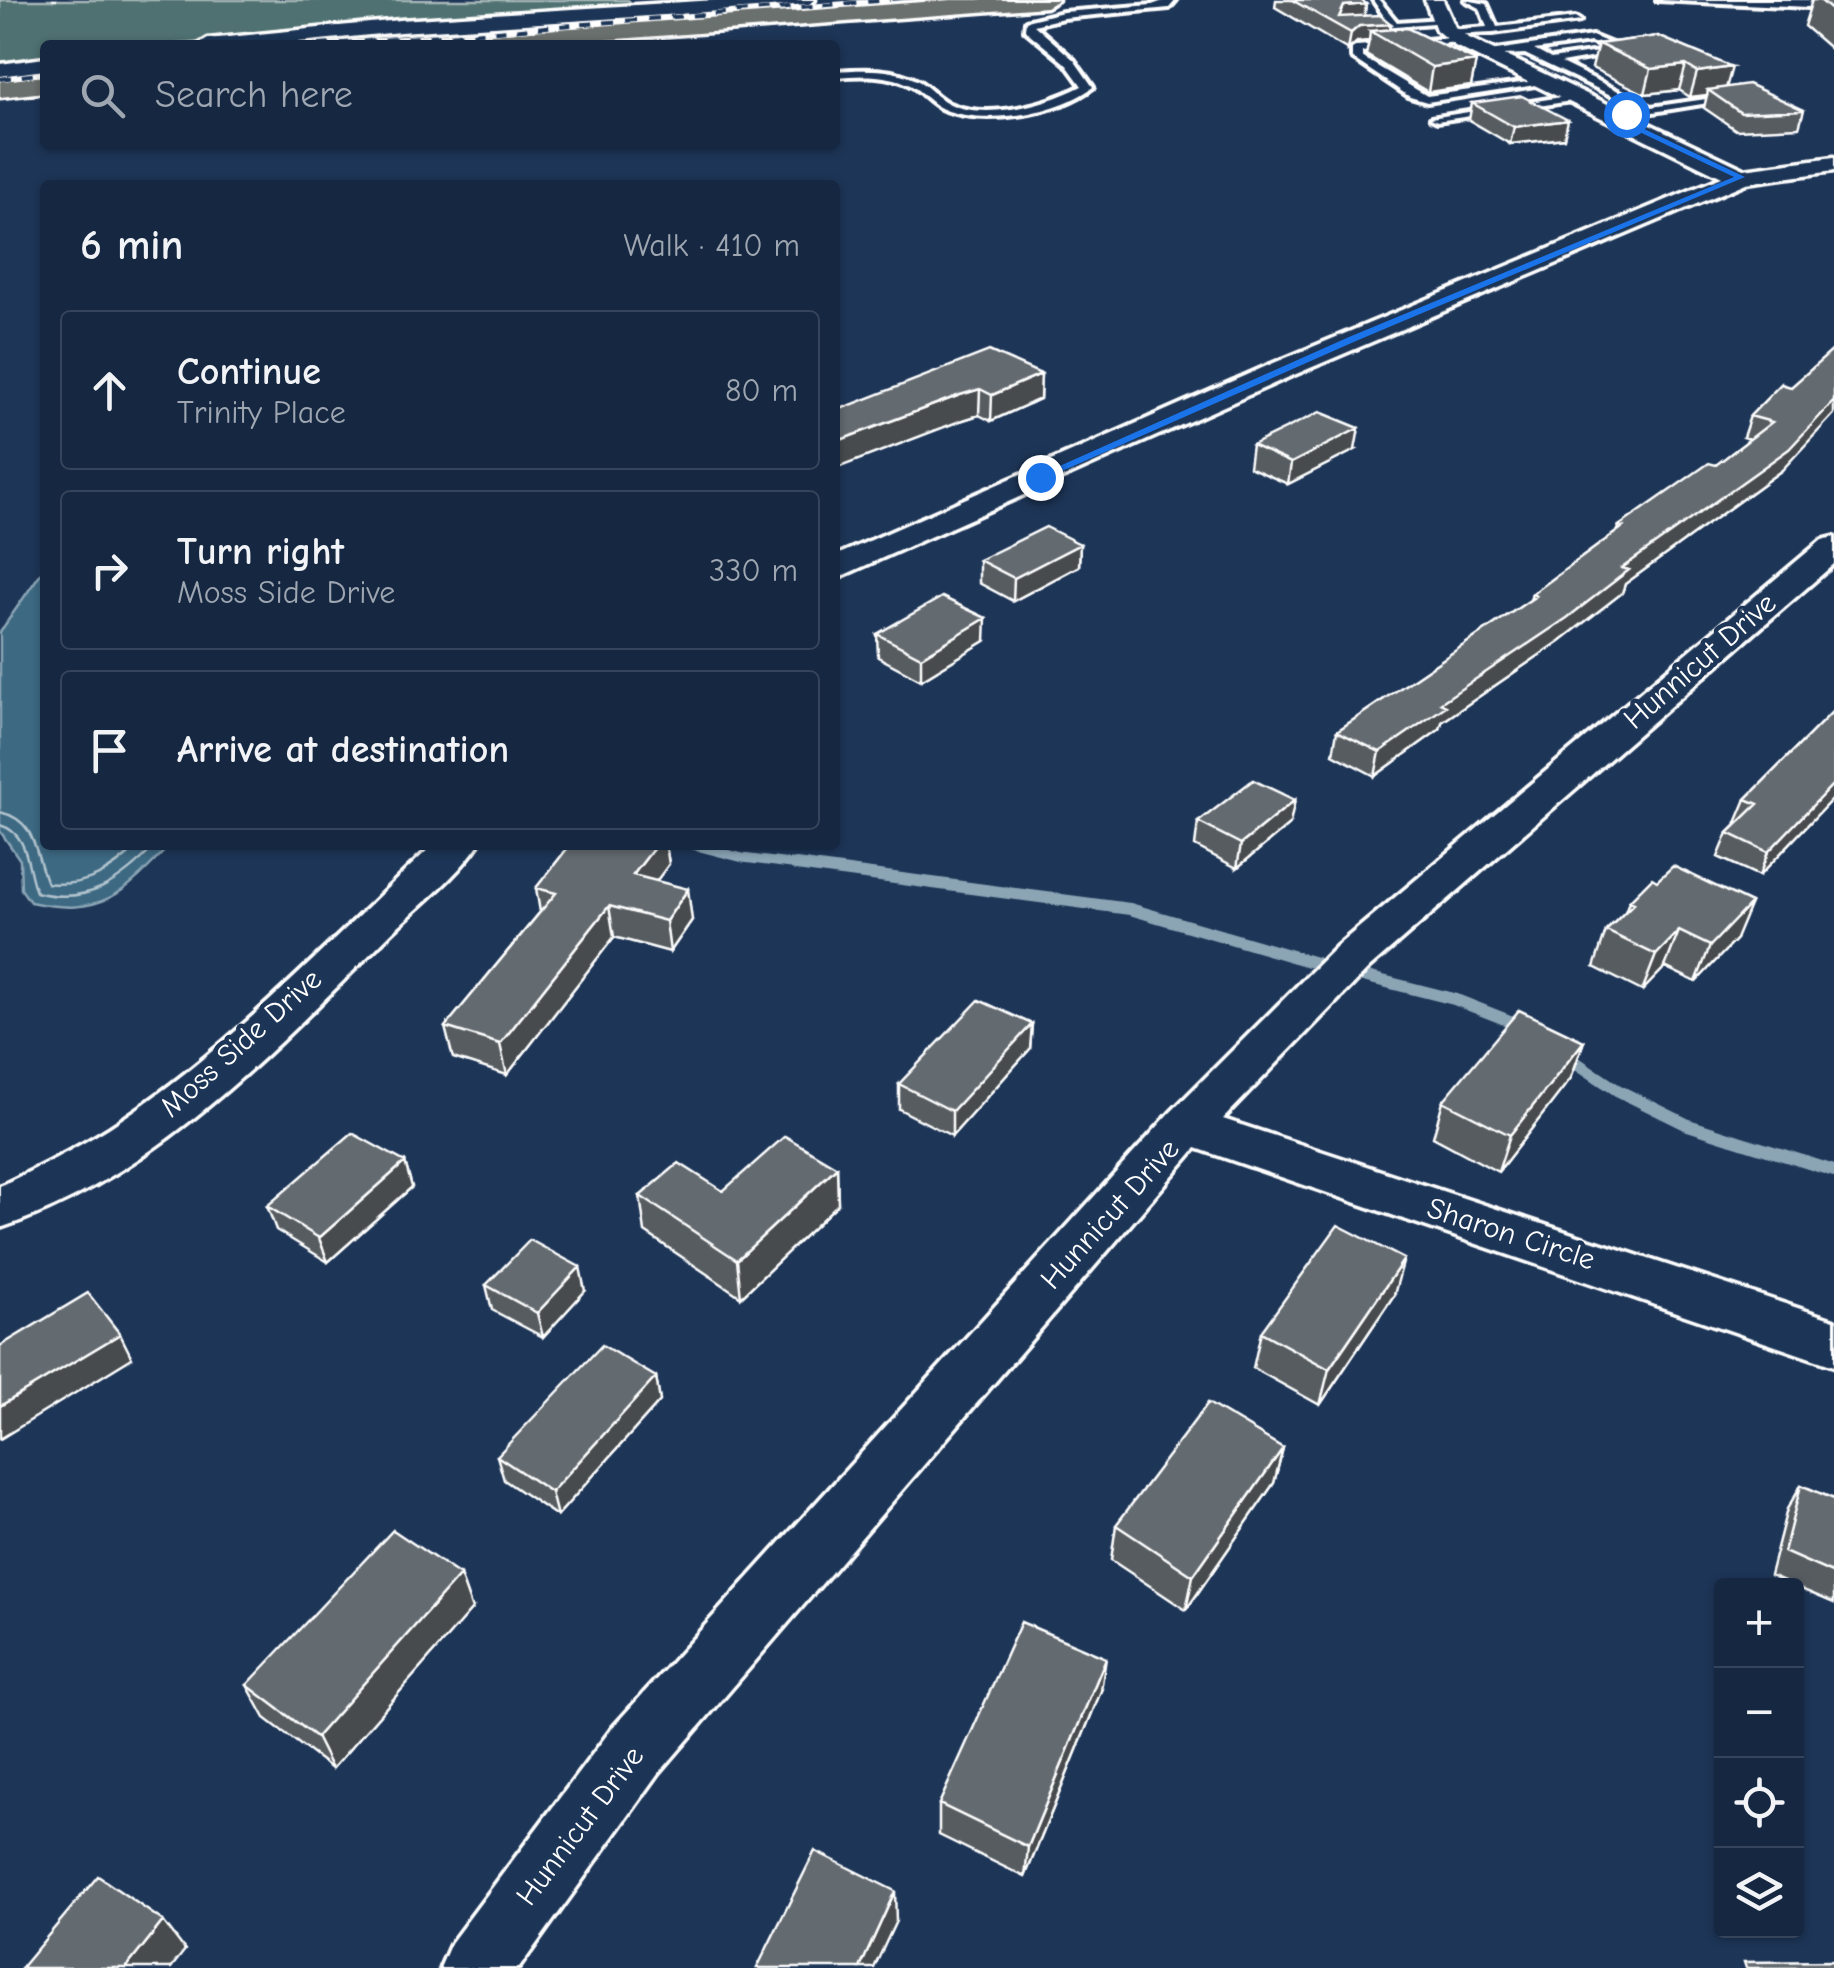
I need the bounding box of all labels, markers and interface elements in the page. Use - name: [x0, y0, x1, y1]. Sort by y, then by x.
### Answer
- search box: [40, 40, 840, 150]
- icon: search: [75, 68, 130, 123]
- text: Search here: [155, 73, 353, 117]
- route start: [1604, 92, 1650, 138]
- text: 6 min: [80, 221, 183, 270]
- text: Walk · 410 m: [624, 227, 800, 264]
- text: Continue: [177, 350, 321, 394]
- icon: ahead: [82, 363, 137, 418]
- text: 80 m: [725, 372, 798, 409]
- text: Trinity Place: [177, 394, 346, 431]
- route end: [1018, 455, 1064, 501]
- text: Turn right: [177, 530, 344, 574]
- icon: right: [82, 543, 137, 598]
- text: 330 m: [709, 552, 798, 589]
- text: Moss Side Drive: [177, 574, 395, 611]
- street label: Hunnicut Drive: [1617, 585, 1783, 737]
- icon: arrive: [82, 723, 137, 778]
- text: Arrive at destination: [177, 728, 509, 772]
- street label: Moss Side Drive: [153, 962, 329, 1124]
- street label: Hunnicut Drive: [1033, 1132, 1187, 1296]
- street label: Sharon Circle: [1423, 1190, 1599, 1278]
- map controls: [1714, 1578, 1804, 1938]
- button: +: [1714, 1578, 1804, 1668]
- button: −: [1714, 1668, 1804, 1758]
- street label: Hunnicut Drive: [509, 1740, 651, 1912]
- button: locate: [1714, 1758, 1804, 1848]
- button: layers: [1714, 1848, 1804, 1938]

